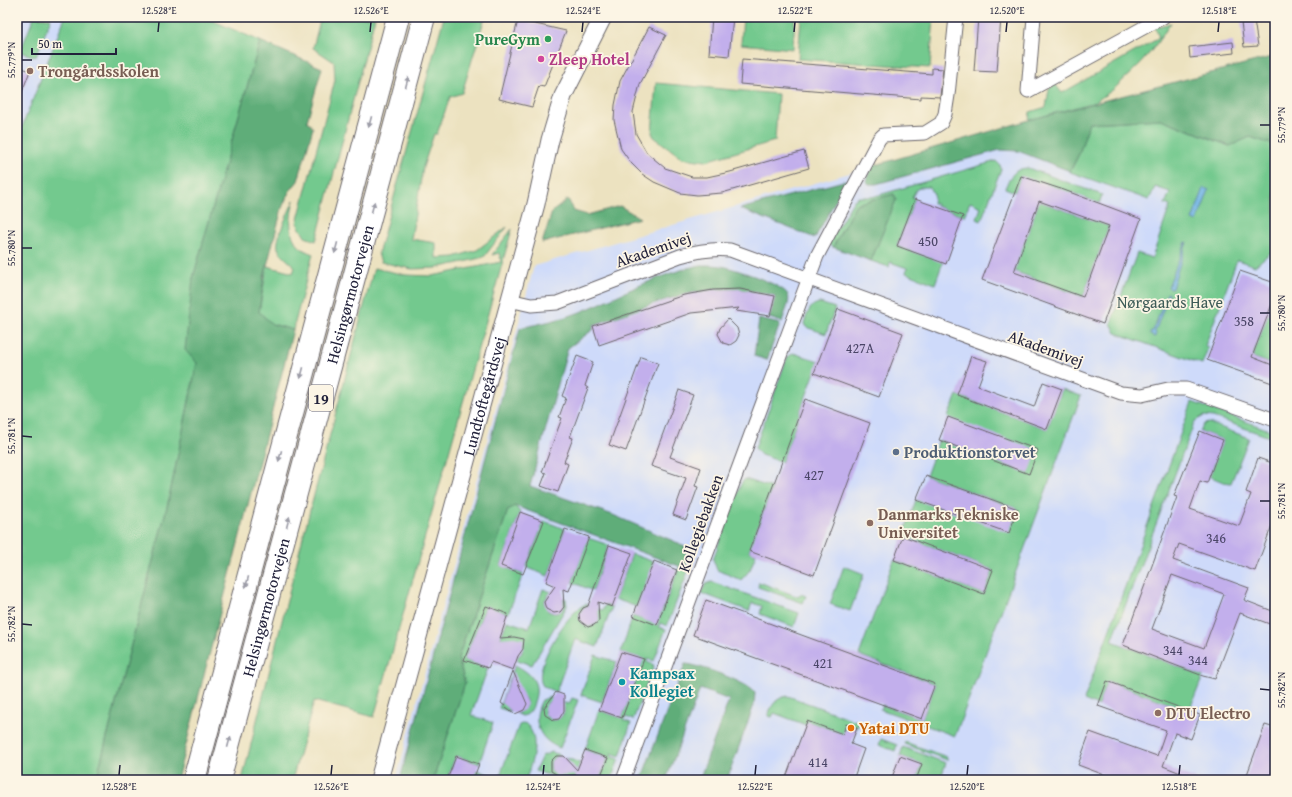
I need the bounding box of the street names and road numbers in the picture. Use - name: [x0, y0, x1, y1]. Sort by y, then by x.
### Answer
- street label: Helsingørmotorvejen: [319, 222, 380, 366]
- street label: Akademivej: [612, 225, 694, 273]
- street label: Akademivej: [1005, 323, 1087, 373]
- street label: Lundtoftegårdsvej: [456, 334, 511, 458]
- road number: 19: [309, 385, 333, 411]
- street label: Kollegiebakken: [671, 471, 729, 575]
- street label: Helsingørmotorvejen: [235, 535, 296, 679]

